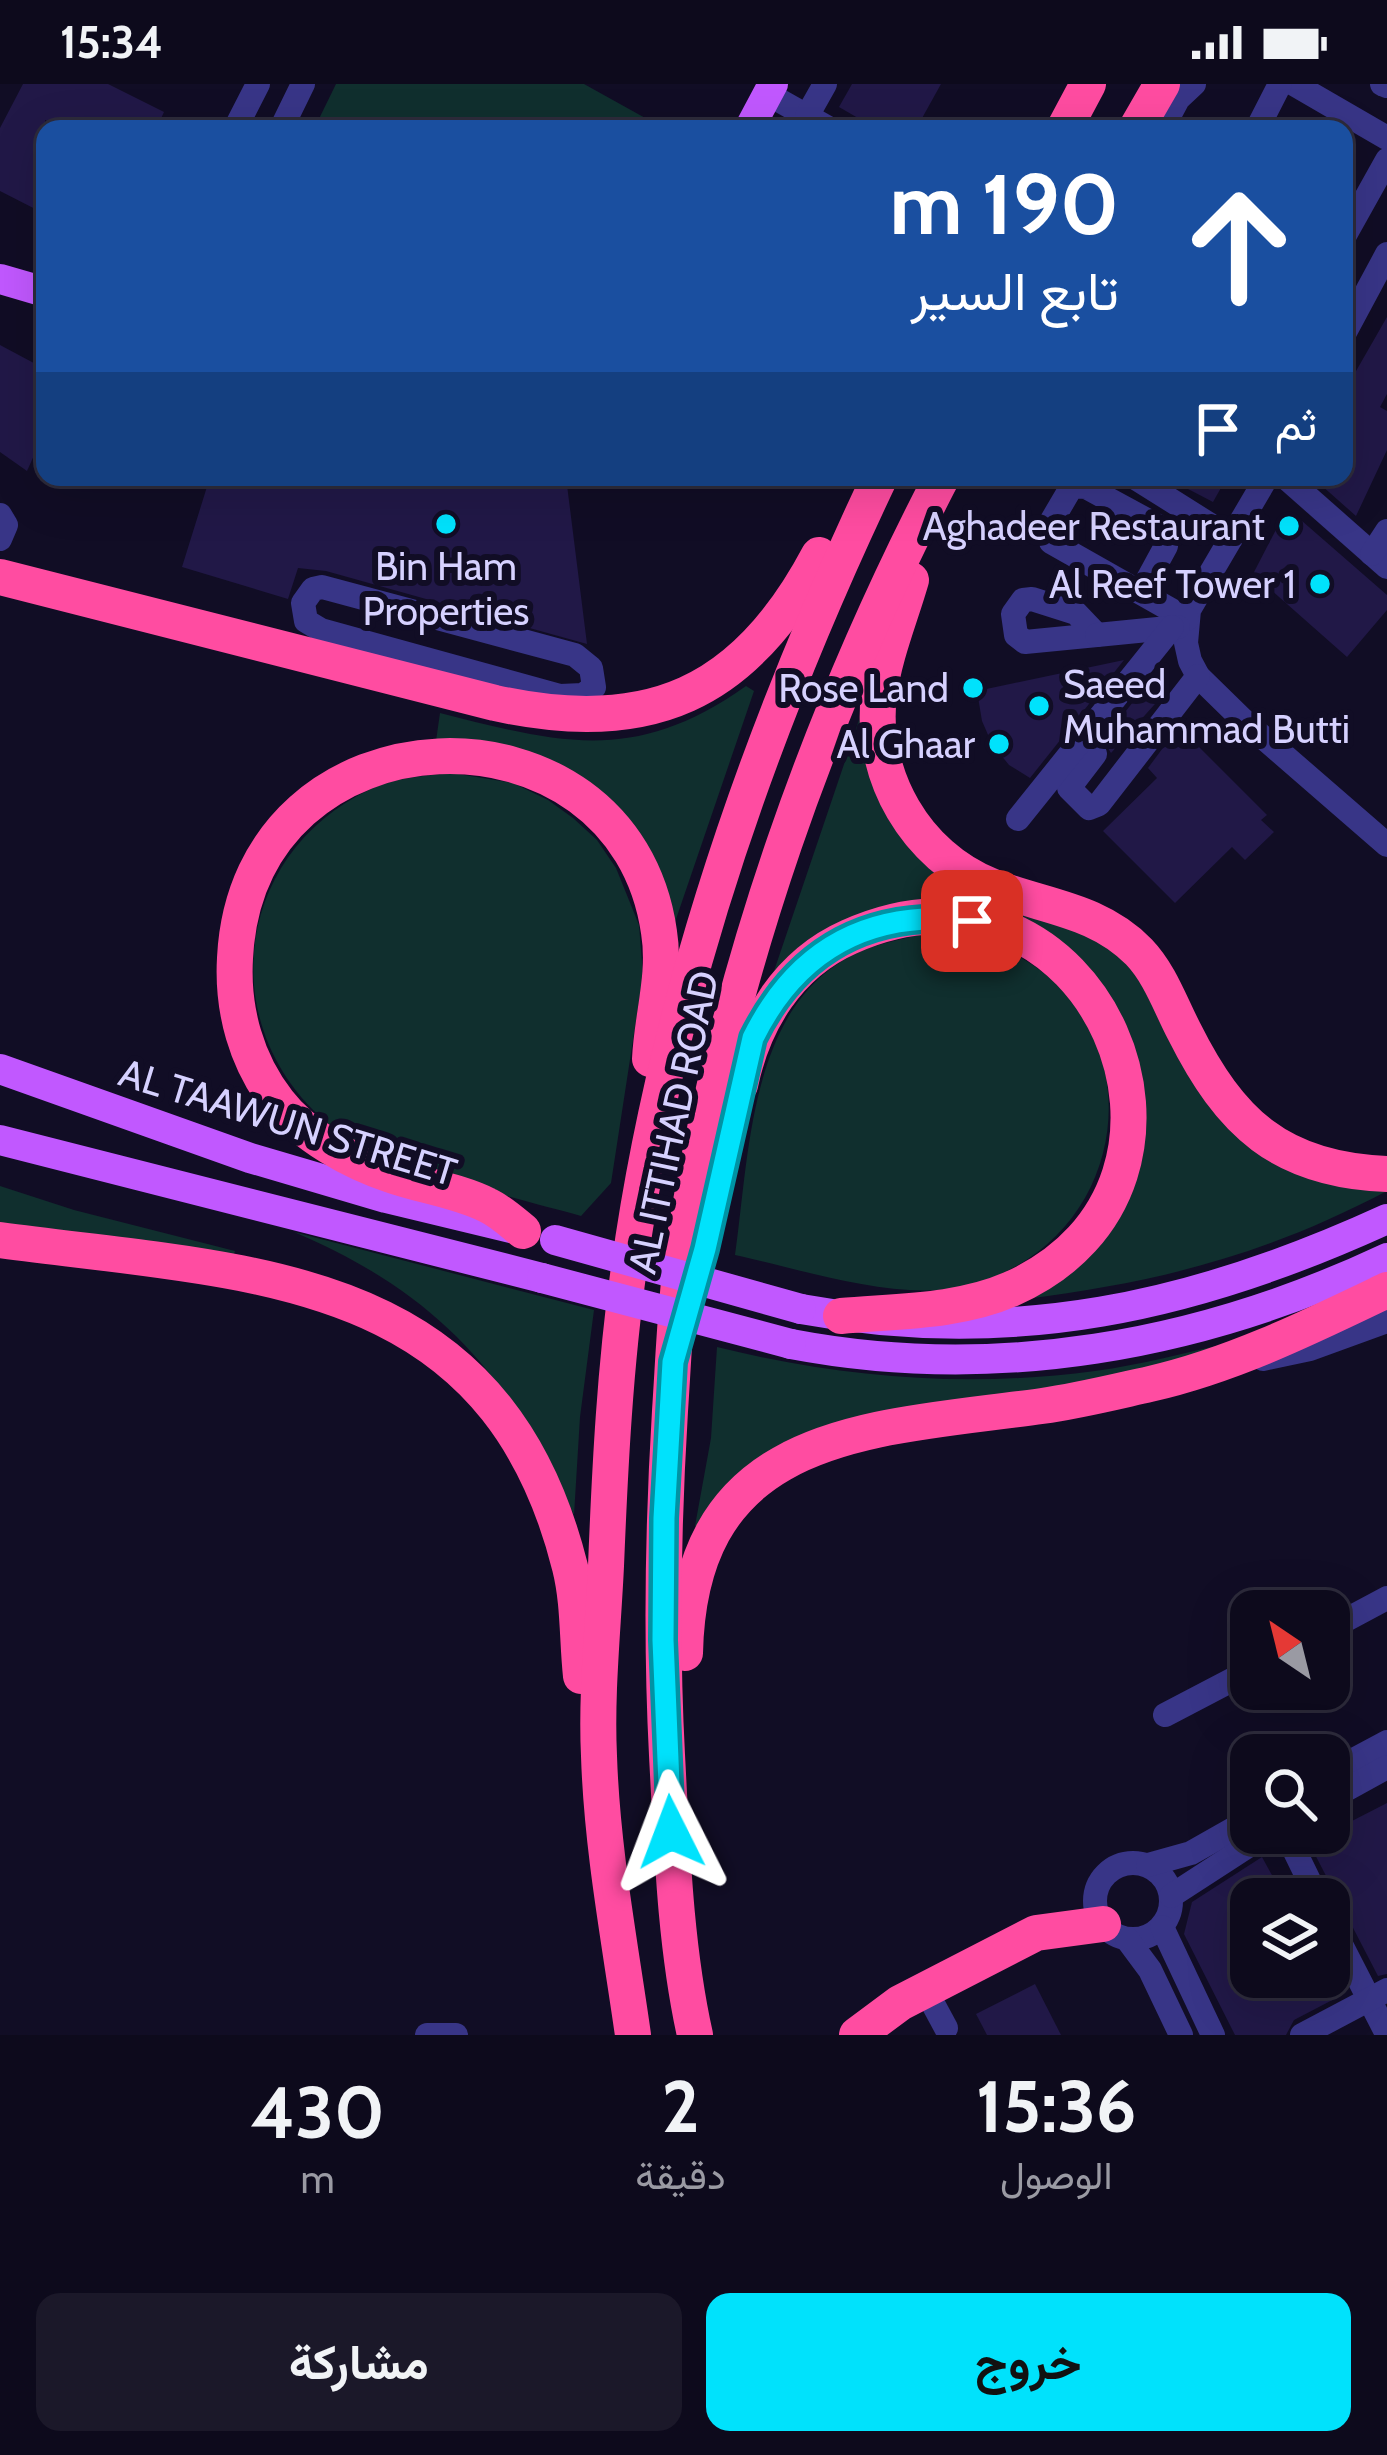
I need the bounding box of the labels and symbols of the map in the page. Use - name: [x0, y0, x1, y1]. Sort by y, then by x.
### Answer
- place label: Aghadeer Restaurant: [923, 502, 1265, 550]
- marker: Bin Ham Properties: [433, 511, 459, 537]
- marker: Aghadeer Restaurant: [1276, 513, 1302, 539]
- place label: Bin Ham Properties: [363, 542, 529, 635]
- place label: Al Reef Tower 1: [1049, 560, 1296, 608]
- marker: Al Reef Tower 1: [1307, 571, 1333, 597]
- place label: Saeed Muhammad Butti: [1063, 660, 1350, 753]
- place label: Rose Land: [778, 664, 949, 712]
- marker: Rose Land: [960, 675, 986, 701]
- marker: Saeed Muhammad Butti: [1026, 693, 1052, 719]
- place label: Al Ghaar: [836, 720, 976, 768]
- marker: Al Ghaar: [986, 731, 1012, 757]
- pin: [921, 870, 1023, 972]
- street label: AL ITTIHAD ROAD: [618, 966, 728, 1278]
- street label: AL TAAWUN STREET: [114, 1048, 463, 1196]
- north arrow: [1230, 1590, 1350, 1710]
- position arrow: [608, 1769, 734, 1895]

